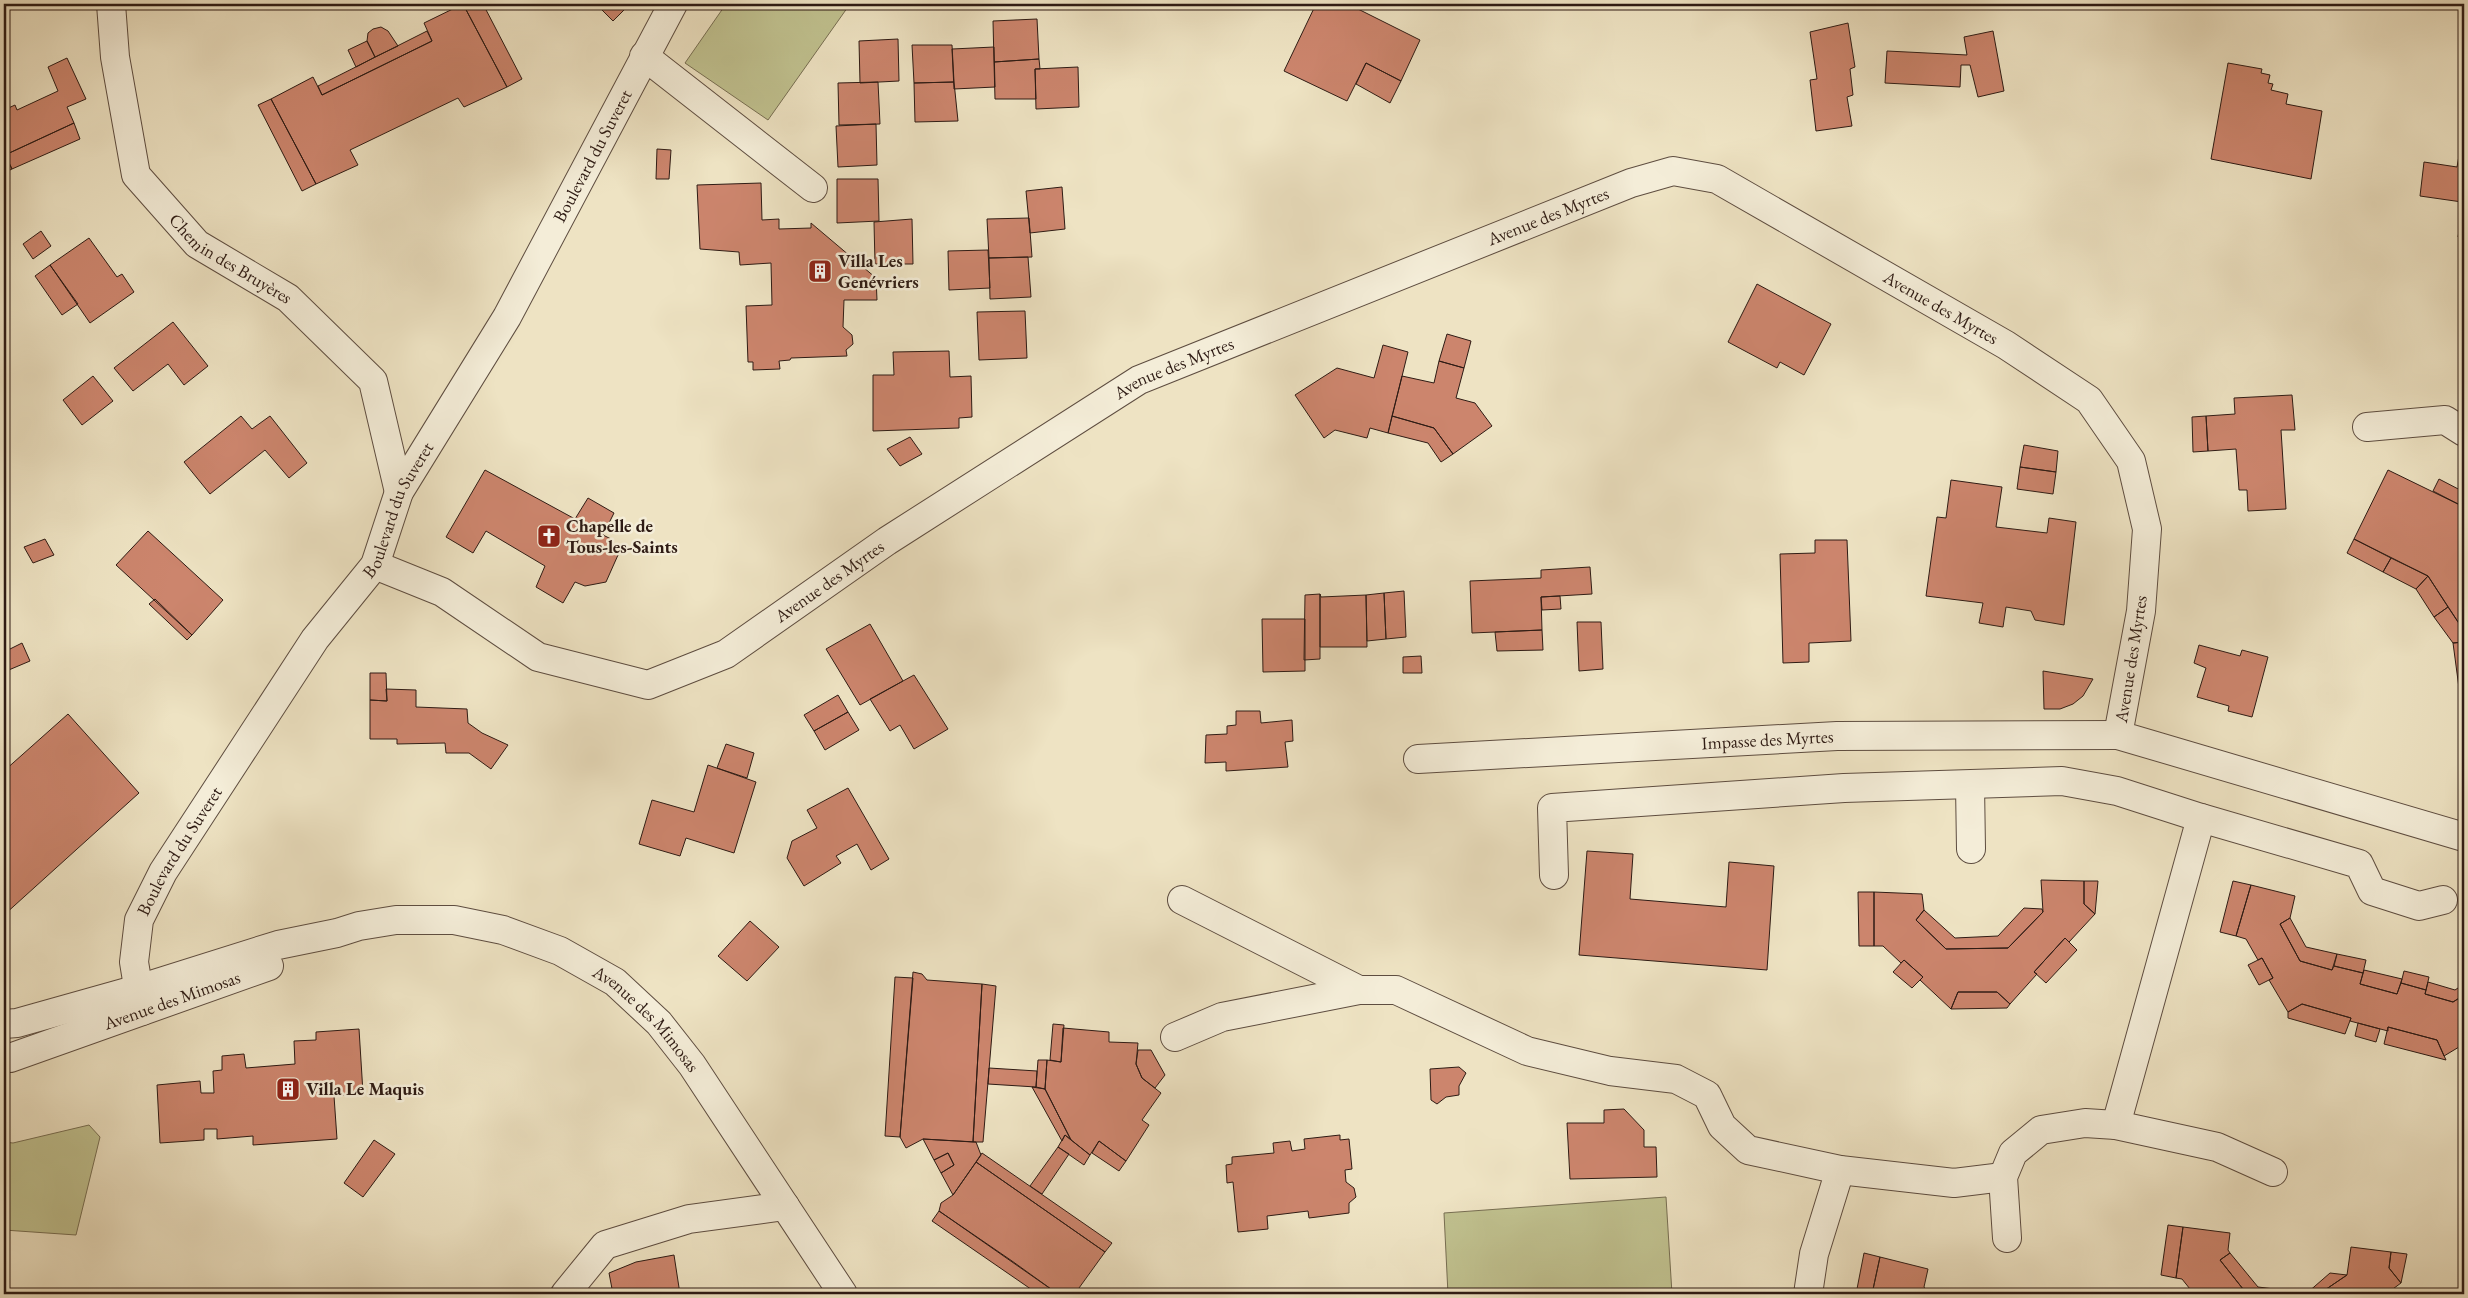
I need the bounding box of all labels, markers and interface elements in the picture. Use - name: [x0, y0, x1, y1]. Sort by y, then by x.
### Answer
- street label: Boulevard du Suveret: [547, 85, 637, 226]
- street label: Avenue des Myrtes: [1483, 181, 1612, 251]
- street label: Chemin des Bruyères: [164, 208, 299, 308]
- place label: Villa Les Genévriers: [838, 249, 919, 293]
- building icon: Villa Les Genévriers: [807, 258, 833, 284]
- street label: Avenue des Myrtes: [1879, 265, 2003, 349]
- street label: Avenue des Myrtes: [1108, 331, 1237, 405]
- street label: Boulevard du Suveret: [357, 437, 438, 583]
- place label: Chapelle de Tous-les-Saints: [566, 514, 678, 558]
- church icon: Chapelle de Tous-les-Saints: [536, 523, 562, 549]
- street label: Avenue des Myrtes: [769, 534, 889, 628]
- street label: Avenue des Myrtes: [2109, 593, 2152, 725]
- street label: Impasse des Myrtes: [1701, 724, 1834, 754]
- street label: Boulevard du Suveret: [131, 781, 227, 919]
- street label: Avenue des Mimosas: [588, 959, 705, 1076]
- street label: Avenue des Mimosas: [100, 965, 243, 1035]
- building icon: Villa Le Maquis: [275, 1076, 301, 1102]
- place label: Villa Le Maquis: [306, 1077, 424, 1100]

